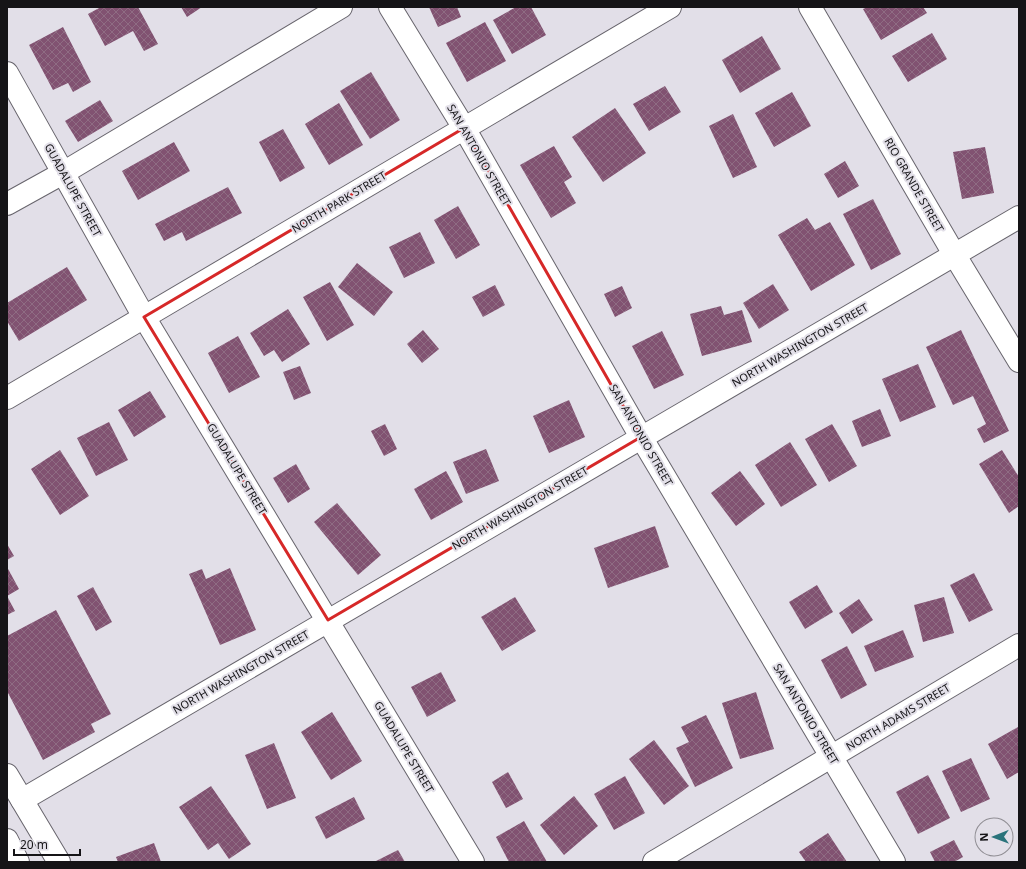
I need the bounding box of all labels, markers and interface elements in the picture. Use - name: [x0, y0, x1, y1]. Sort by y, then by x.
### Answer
- street label: SAN ANTONIO STREET: [444, 101, 515, 208]
- street label: RIO GRANDE STREET: [881, 135, 948, 235]
- street label: GUADALUPE STREET: [42, 140, 105, 239]
- street label: NORTH PARK STREET: [289, 167, 389, 236]
- street label: NORTH WASHINGTON STREET: [729, 299, 871, 390]
- street label: SAN ANTONIO STREET: [606, 381, 677, 488]
- street label: GUADALUPE STREET: [204, 420, 271, 517]
- street label: NORTH WASHINGTON STREET: [449, 462, 591, 553]
- street label: NORTH WASHINGTON STREET: [170, 626, 312, 717]
- street label: SAN ANTONIO STREET: [770, 661, 842, 767]
- street label: NORTH ADAMS STREET: [843, 679, 953, 754]
- street label: GUADALUPE STREET: [371, 698, 438, 795]
- north arrow: [974, 817, 1014, 857]
- scale bar: [14, 831, 80, 857]
- text: N: [976, 833, 991, 842]
- text: 20 m: [20, 836, 48, 853]

